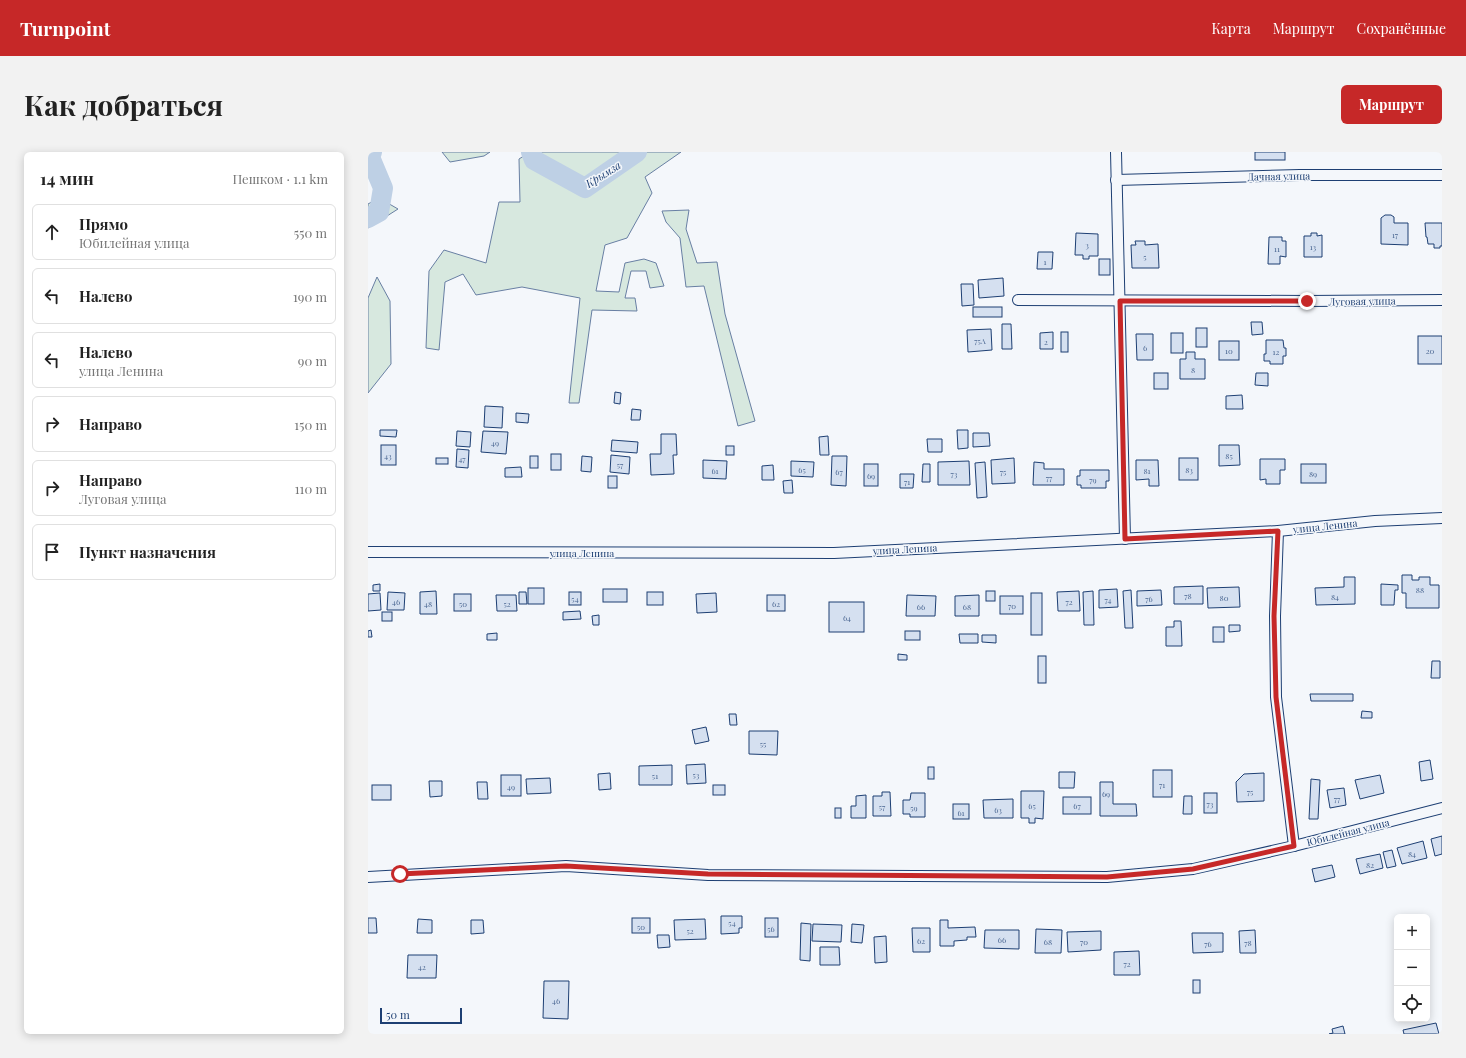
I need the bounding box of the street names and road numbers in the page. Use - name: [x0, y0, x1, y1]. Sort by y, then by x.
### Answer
- street label: Дачная улица: [1248, 168, 1310, 184]
- street label: Луговая улица: [1327, 293, 1396, 309]
- street label: улица Ленина: [1291, 516, 1358, 536]
- street label: улица Ленина: [871, 540, 938, 558]
- street label: улица Ленина: [549, 546, 614, 560]
- street label: Юбилейная улица: [1305, 815, 1391, 849]

